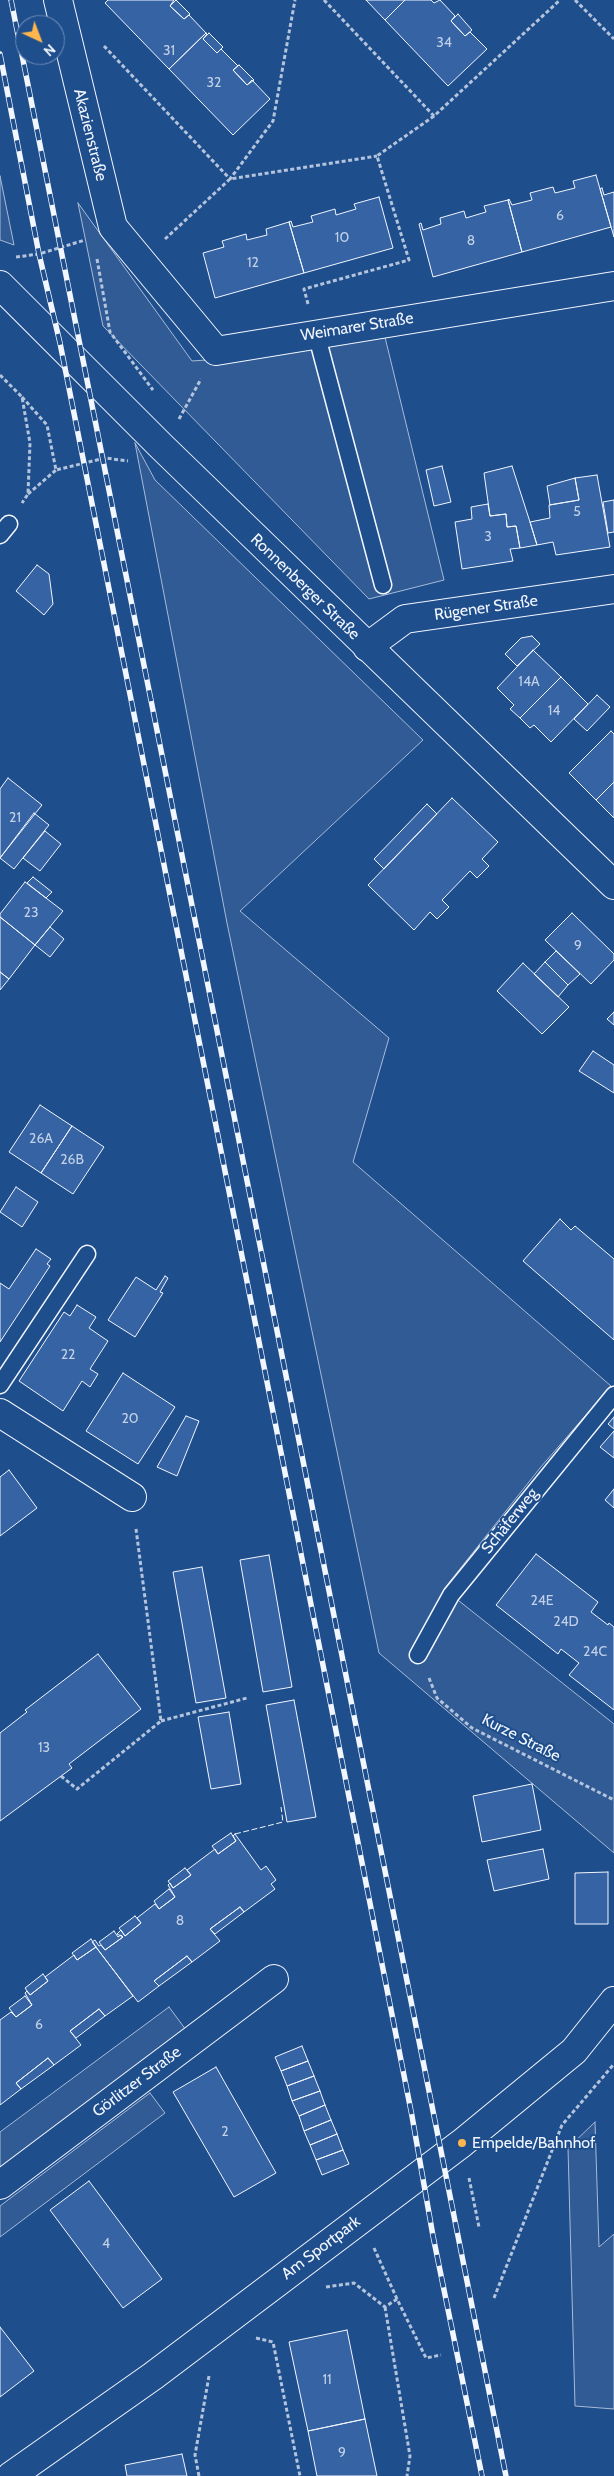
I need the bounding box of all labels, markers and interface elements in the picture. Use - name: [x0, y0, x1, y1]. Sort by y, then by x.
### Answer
- north arrow: [15, 15, 65, 65]
- house number: 34: [436, 35, 452, 51]
- text: N: [40, 40, 59, 60]
- house number: 31: [163, 43, 175, 59]
- house number: 32: [207, 75, 221, 91]
- street label: Akazienstraße: [69, 87, 111, 183]
- house number: 6: [556, 208, 564, 224]
- house number: 10: [335, 230, 349, 246]
- house number: 8: [467, 233, 475, 249]
- house number: 12: [247, 255, 259, 271]
- street label: Weimarer Straße: [299, 309, 415, 345]
- house number: 5: [573, 504, 581, 520]
- house number: 3: [484, 529, 492, 545]
- street label: Ronnenberger Straße: [246, 530, 364, 644]
- street label: Rügener Straße: [433, 591, 539, 625]
- house number: 14A: [518, 674, 540, 690]
- house number: 14: [548, 703, 560, 719]
- house number: 21: [9, 810, 21, 826]
- house number: 23: [24, 905, 38, 921]
- house number: 9: [574, 938, 582, 954]
- house number: 26A: [29, 1131, 53, 1147]
- house number: 26B: [60, 1152, 84, 1168]
- house number: 22: [61, 1347, 75, 1363]
- house number: 20: [121, 1411, 139, 1427]
- street label: Schäferweg: [478, 1484, 542, 1558]
- house number: 24E: [530, 1593, 554, 1609]
- house number: 24D: [553, 1614, 579, 1630]
- house number: 24C: [583, 1644, 607, 1660]
- street label: Kurze Straße: [478, 1710, 564, 1766]
- house number: 13: [38, 1740, 50, 1756]
- house number: 8: [176, 1913, 184, 1929]
- house number: 6: [35, 2017, 43, 2033]
- street label: Görlitzer Straße: [89, 2043, 185, 2121]
- house number: 2: [221, 2124, 229, 2140]
- place label: Empelde/Bahnhof: [472, 2133, 595, 2153]
- marker: Empelde/Bahnhof: [456, 2137, 468, 2149]
- street label: Am Sportpark: [278, 2212, 364, 2284]
- house number: 4: [102, 2236, 110, 2252]
- house number: 11: [322, 2372, 332, 2388]
- house number: 9: [338, 2445, 346, 2461]

